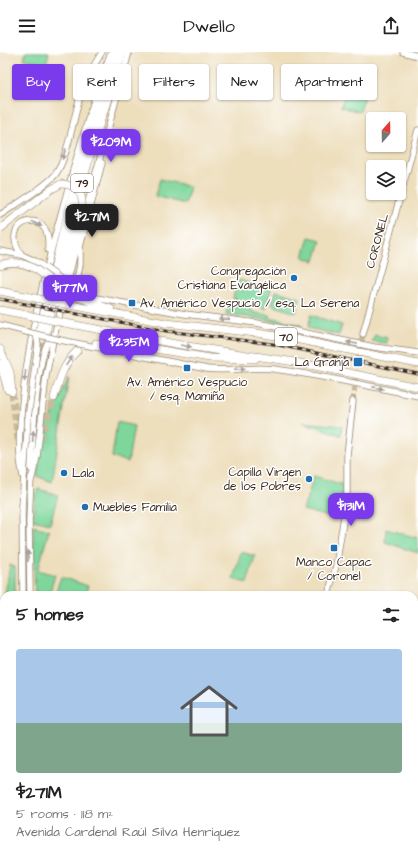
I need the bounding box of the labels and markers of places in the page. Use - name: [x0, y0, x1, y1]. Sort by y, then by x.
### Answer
- pin: $209M: [83, 129, 139, 163]
- pin: $271M: [64, 204, 120, 238]
- place label: Congregación Cristiana Evangélica: [178, 263, 286, 295]
- marker: Congregación Cristiana Evangélica: [289, 273, 299, 283]
- pin: $177M: [42, 275, 98, 309]
- place label: Av. Américo Vespucio / esq. La Serena: [140, 295, 359, 312]
- marker: Av. Américo Vespucio / esq. La Serena: [127, 298, 137, 308]
- pin: $235M: [101, 329, 157, 363]
- place label: La Granja: [295, 354, 349, 371]
- marker: La Granja: [352, 356, 364, 368]
- marker: Av. Américo Vespucio / esq. Mamiña: [182, 363, 192, 373]
- place label: Av. Américo Vespucio / esq. Mamiña: [127, 374, 247, 405]
- place label: Capilla Virgen de los Pobres: [224, 464, 301, 495]
- place label: Lala: [72, 465, 94, 482]
- marker: Lala: [59, 468, 69, 478]
- marker: Capilla Virgen de los Pobres: [304, 474, 314, 484]
- pin: $131M: [323, 493, 379, 527]
- place label: Muebles Familia: [93, 499, 177, 516]
- marker: Muebles Familia: [80, 502, 90, 512]
- marker: Manco Capac / Coronel: [329, 543, 339, 553]
- place label: Manco Capac / Coronel: [296, 554, 372, 585]

